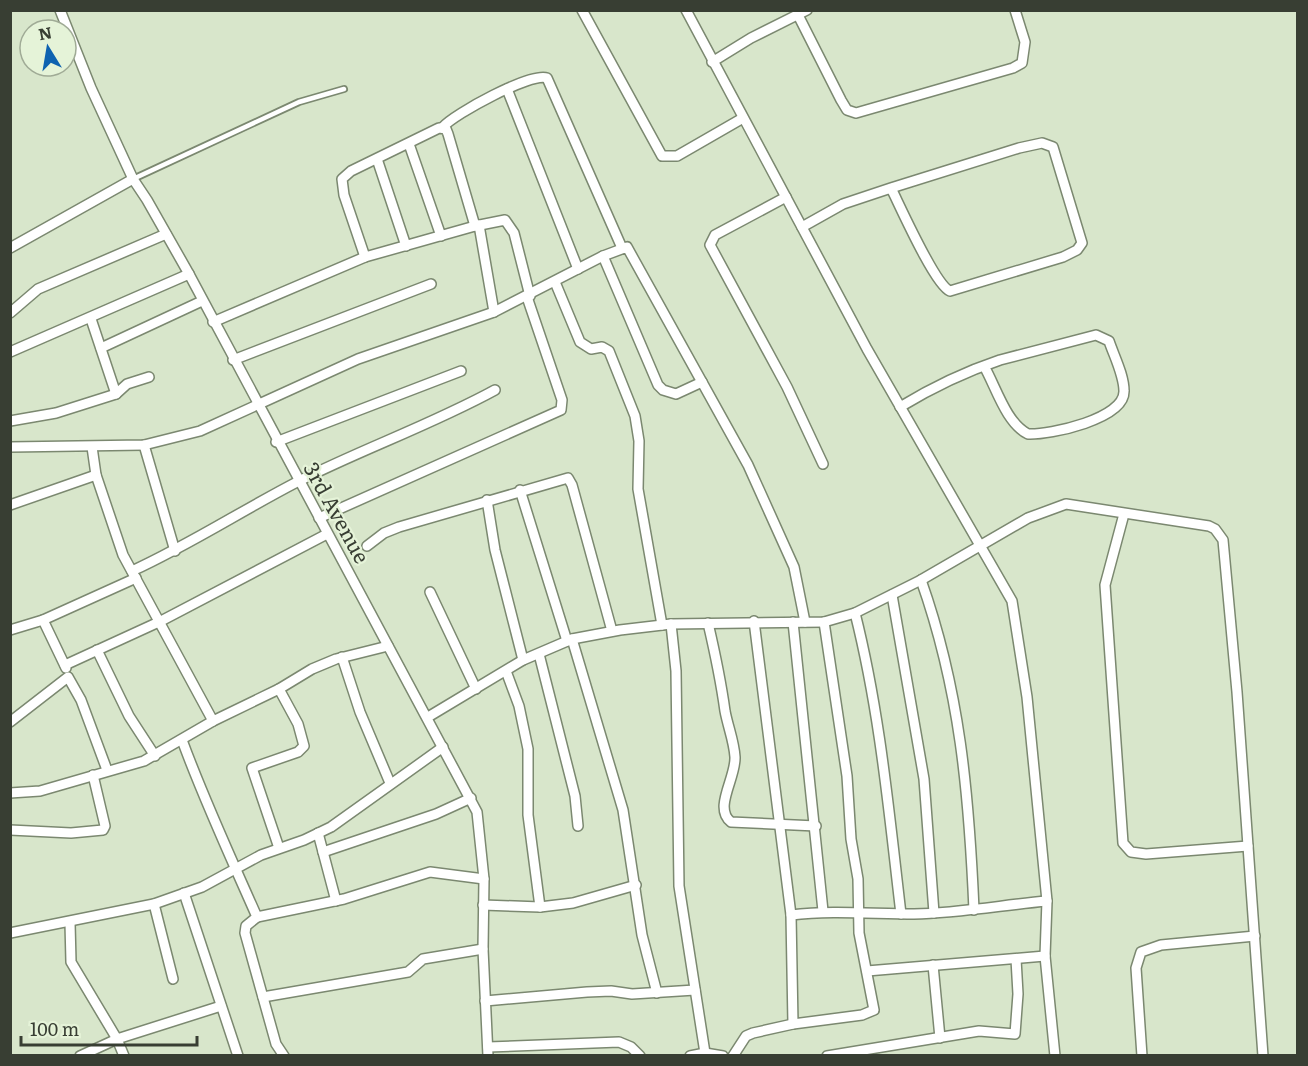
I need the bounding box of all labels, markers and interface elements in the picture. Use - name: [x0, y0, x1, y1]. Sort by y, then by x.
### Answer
- north arrow: [18, 18, 78, 78]
- text: N: [36, 19, 54, 45]
- street label: 3rd Avenue: [298, 455, 379, 568]
- scale bar: [21, 1009, 196, 1047]
- text: 100 m: [30, 1015, 79, 1042]

